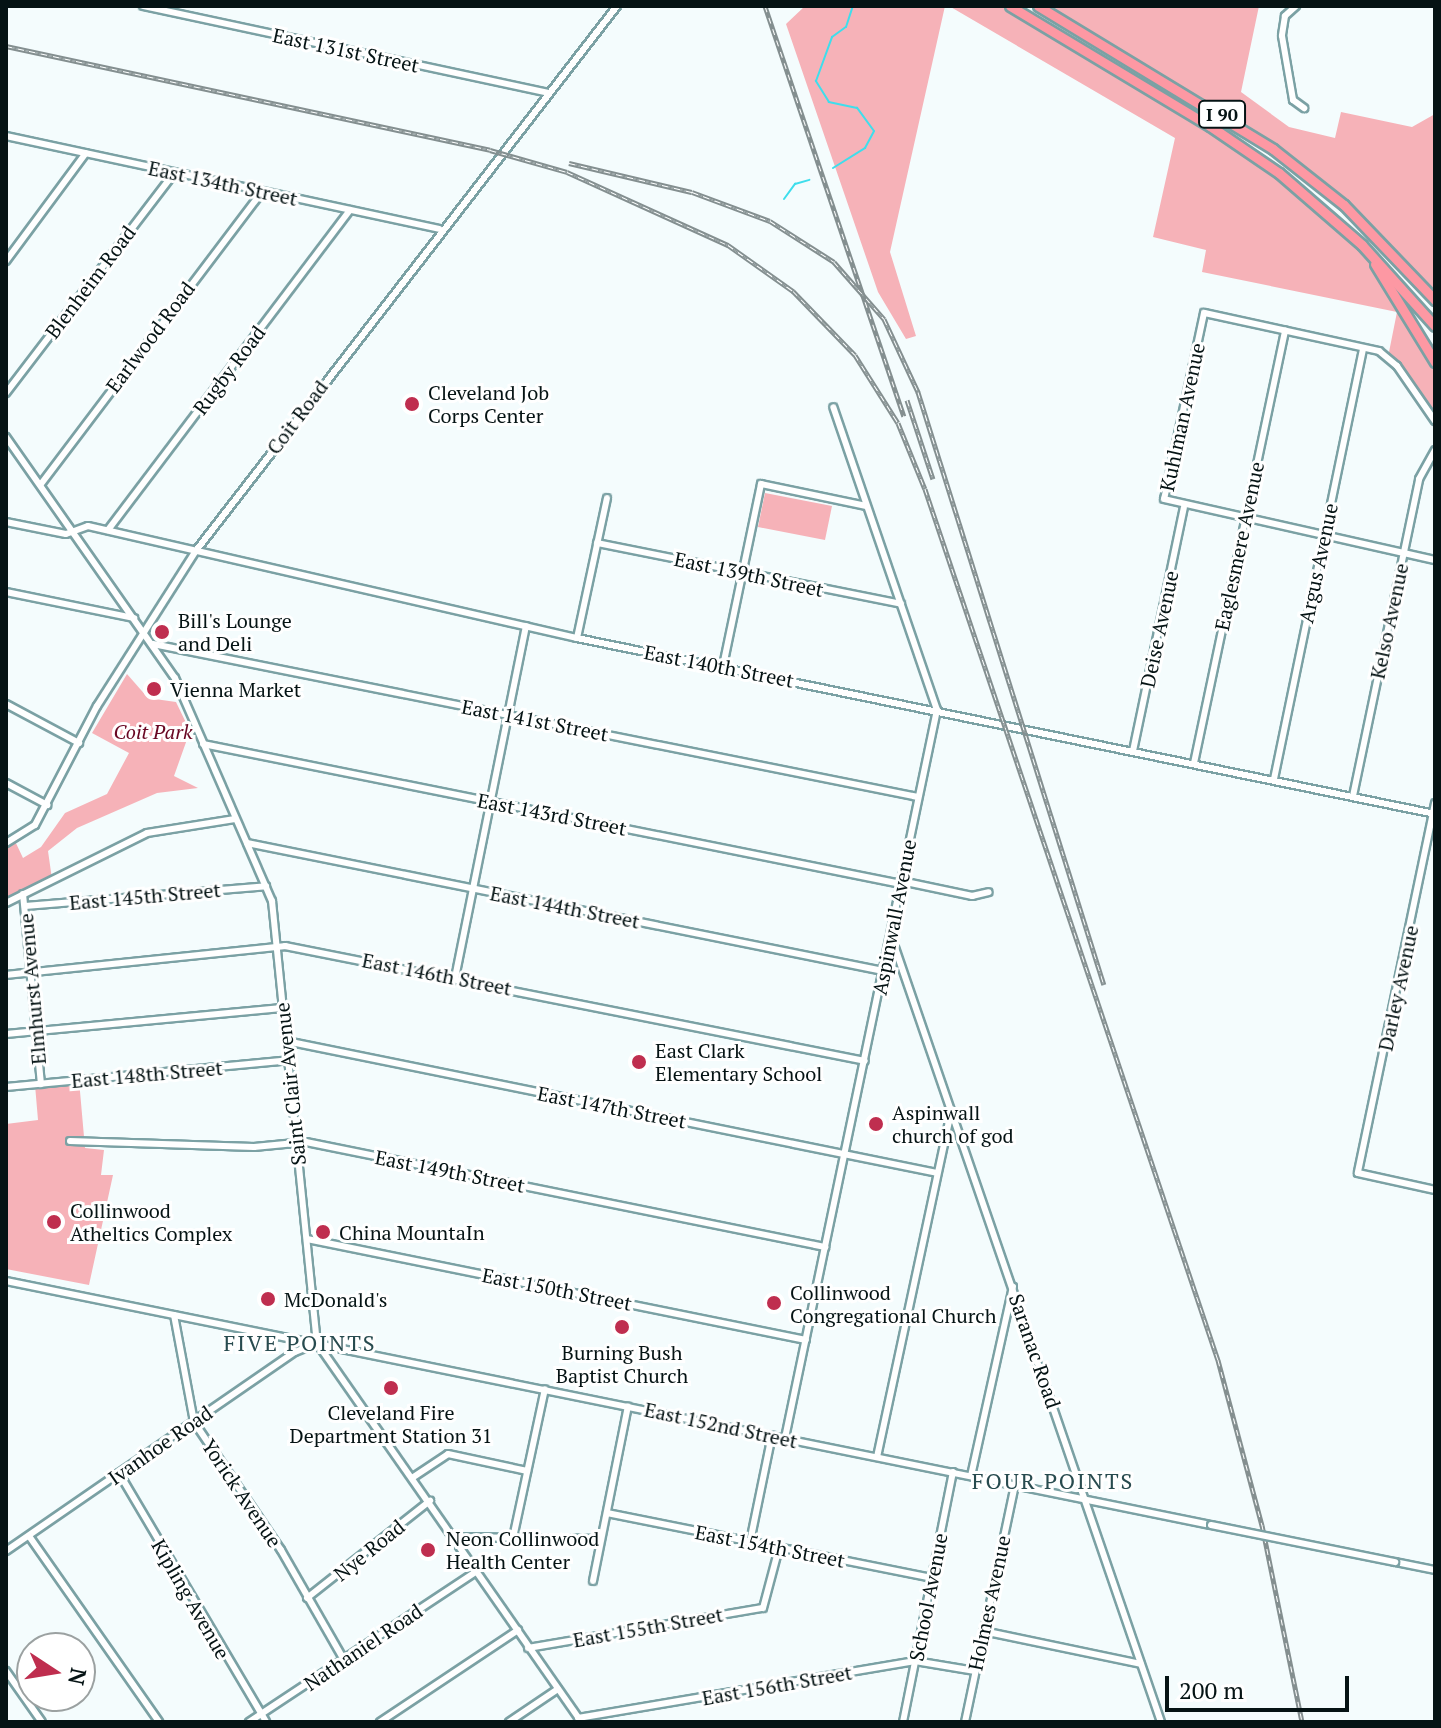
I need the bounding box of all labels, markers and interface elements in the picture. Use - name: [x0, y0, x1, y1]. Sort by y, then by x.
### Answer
- street label: East 131st Street: [271, 23, 421, 77]
- road number: I 90: [1198, 100, 1246, 128]
- street label: East 134th Street: [146, 155, 300, 211]
- street label: Blenheim Road: [40, 221, 140, 343]
- street label: Earlwood Road: [101, 277, 199, 397]
- street label: Rugby Road: [188, 321, 270, 419]
- street label: Kuhlman Avenue: [1154, 340, 1210, 494]
- street label: Coit Road: [261, 375, 333, 459]
- place label: Cleveland Job Corps Center: [428, 380, 549, 427]
- marker: Cleveland Job Corps Center: [403, 395, 421, 413]
- street label: Eaglesmere Avenue: [1209, 459, 1269, 633]
- street label: Argus Avenue: [1294, 501, 1342, 625]
- street label: East 139th Street: [672, 546, 826, 602]
- street label: Kelso Avenue: [1365, 561, 1413, 681]
- street label: Deise Avenue: [1135, 568, 1183, 690]
- place label: Bill's Lounge and Deli: [178, 608, 292, 655]
- marker: Bill's Lounge and Deli: [153, 623, 171, 641]
- street label: East 140th Street: [642, 640, 796, 692]
- place label: Vienna Market: [170, 677, 301, 701]
- marker: Vienna Market: [145, 680, 163, 698]
- street label: East 141st Street: [460, 694, 610, 746]
- park label: Coit Park: [113, 719, 193, 743]
- street label: East 143rd Street: [475, 788, 629, 840]
- street label: Aspinwall Avenue: [867, 837, 921, 997]
- street label: East 145th Street: [68, 877, 222, 915]
- street label: East 144th Street: [488, 881, 642, 933]
- street label: Elmhurst Avenue: [13, 912, 51, 1066]
- street label: Darley Avenue: [1373, 923, 1423, 1053]
- street label: East 146th Street: [360, 948, 514, 1000]
- street label: Saint Clair Avenue: [269, 1001, 311, 1167]
- place label: East Clark Elementary School: [655, 1038, 822, 1085]
- marker: East Clark Elementary School: [630, 1053, 648, 1071]
- street label: East 148th Street: [70, 1055, 224, 1093]
- street label: East 147th Street: [536, 1081, 688, 1133]
- place label: Aspinwall church of god: [892, 1100, 1014, 1147]
- marker: Aspinwall church of god: [867, 1115, 885, 1133]
- street label: East 149th Street: [373, 1145, 527, 1197]
- place label: Collinwood Atheltics Complex: [70, 1198, 232, 1245]
- marker: Collinwood Atheltics Complex: [45, 1213, 63, 1231]
- place label: China MountaIn: [339, 1220, 485, 1244]
- marker: China MountaIn: [314, 1223, 332, 1241]
- street label: East 150th Street: [480, 1263, 634, 1315]
- place label: Collinwood Congregational Church: [790, 1280, 996, 1327]
- place label: McDonald's: [284, 1287, 387, 1311]
- marker: McDonald's: [259, 1290, 277, 1308]
- street label: Saranac Road: [1004, 1291, 1066, 1411]
- marker: Collinwood Congregational Church: [765, 1294, 783, 1312]
- marker: Burning Bush Baptist Church: [613, 1318, 631, 1336]
- district label: FIVE POINTS: [223, 1330, 377, 1356]
- place label: Burning Bush Baptist Church: [556, 1340, 688, 1387]
- marker: Cleveland Fire Department Station 31: [382, 1379, 400, 1397]
- street label: East 152nd Street: [642, 1397, 800, 1453]
- street label: Ivanhoe Road: [103, 1400, 217, 1490]
- place label: Cleveland Fire Department Station 31: [289, 1400, 493, 1447]
- street label: Yorick Avenue: [197, 1434, 287, 1552]
- district label: FOUR POINTS: [972, 1468, 1134, 1494]
- street label: Nye Road: [329, 1514, 409, 1586]
- street label: East 154th Street: [693, 1520, 847, 1572]
- place label: Neon Collinwood Health Center: [446, 1526, 599, 1573]
- street label: School Avenue: [904, 1531, 952, 1663]
- street label: Holmes Avenue: [963, 1533, 1015, 1673]
- street label: Kipling Avenue: [147, 1535, 235, 1663]
- marker: Neon Collinwood Health Center: [417, 1539, 439, 1561]
- street label: Nathaniel Road: [299, 1599, 427, 1695]
- street label: East 155th Street: [571, 1602, 725, 1652]
- north arrow: [16, 1632, 96, 1712]
- street label: East 156th Street: [700, 1660, 854, 1710]
- scale bar: [1169, 1660, 1353, 1710]
- text: N: [62, 1666, 94, 1688]
- text: 200 m: [1179, 1674, 1244, 1706]

